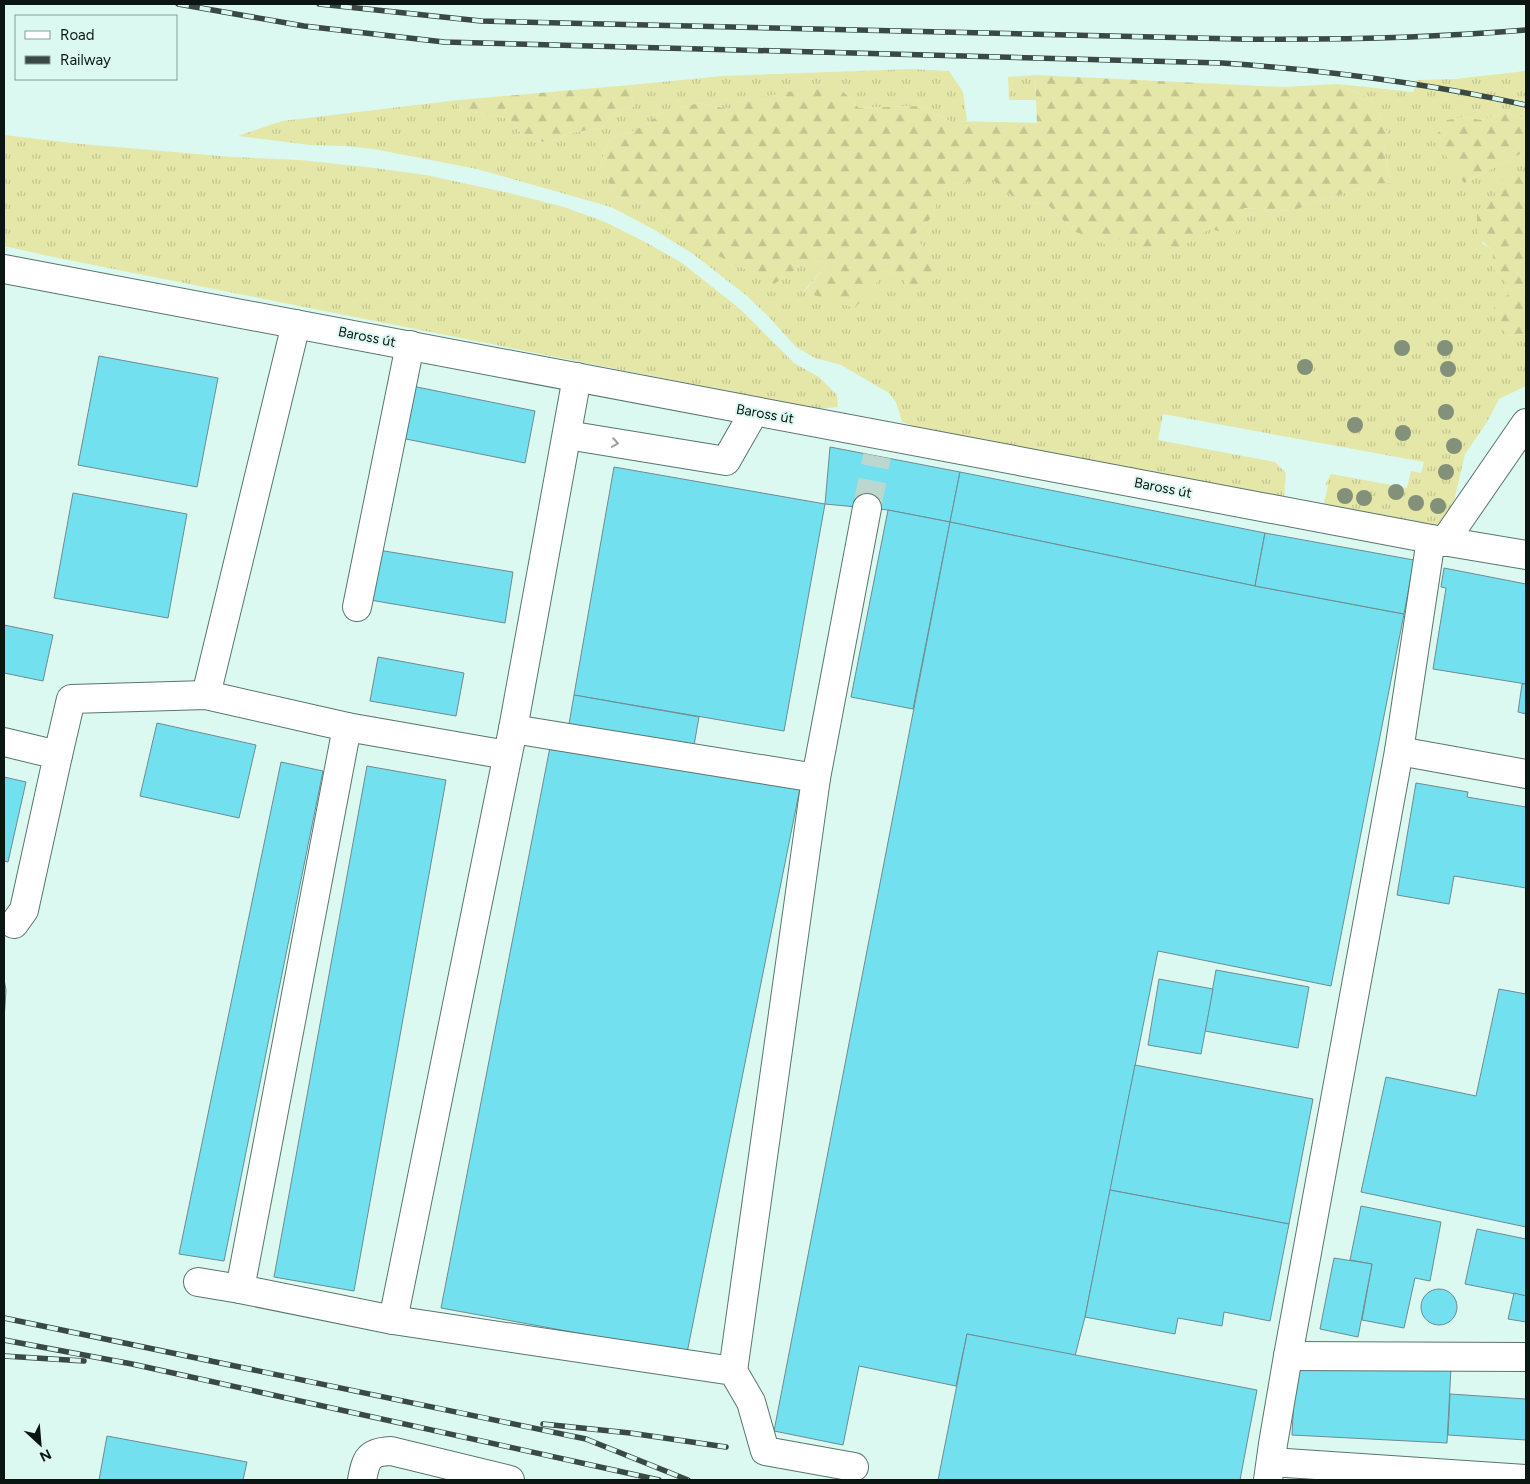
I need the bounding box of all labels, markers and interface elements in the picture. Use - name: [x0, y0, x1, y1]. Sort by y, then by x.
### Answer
- legend: [15, 15, 178, 80]
- text: Road: [60, 26, 95, 44]
- text: Railway: [60, 51, 111, 69]
- street label: Baross út: [337, 323, 397, 351]
- street label: Baross út: [735, 401, 795, 427]
- one-way arrow: [611, 437, 619, 447]
- street label: Baross út: [1133, 474, 1193, 502]
- north arrow: [15, 1419, 65, 1469]
- text: N: [37, 1445, 54, 1465]

